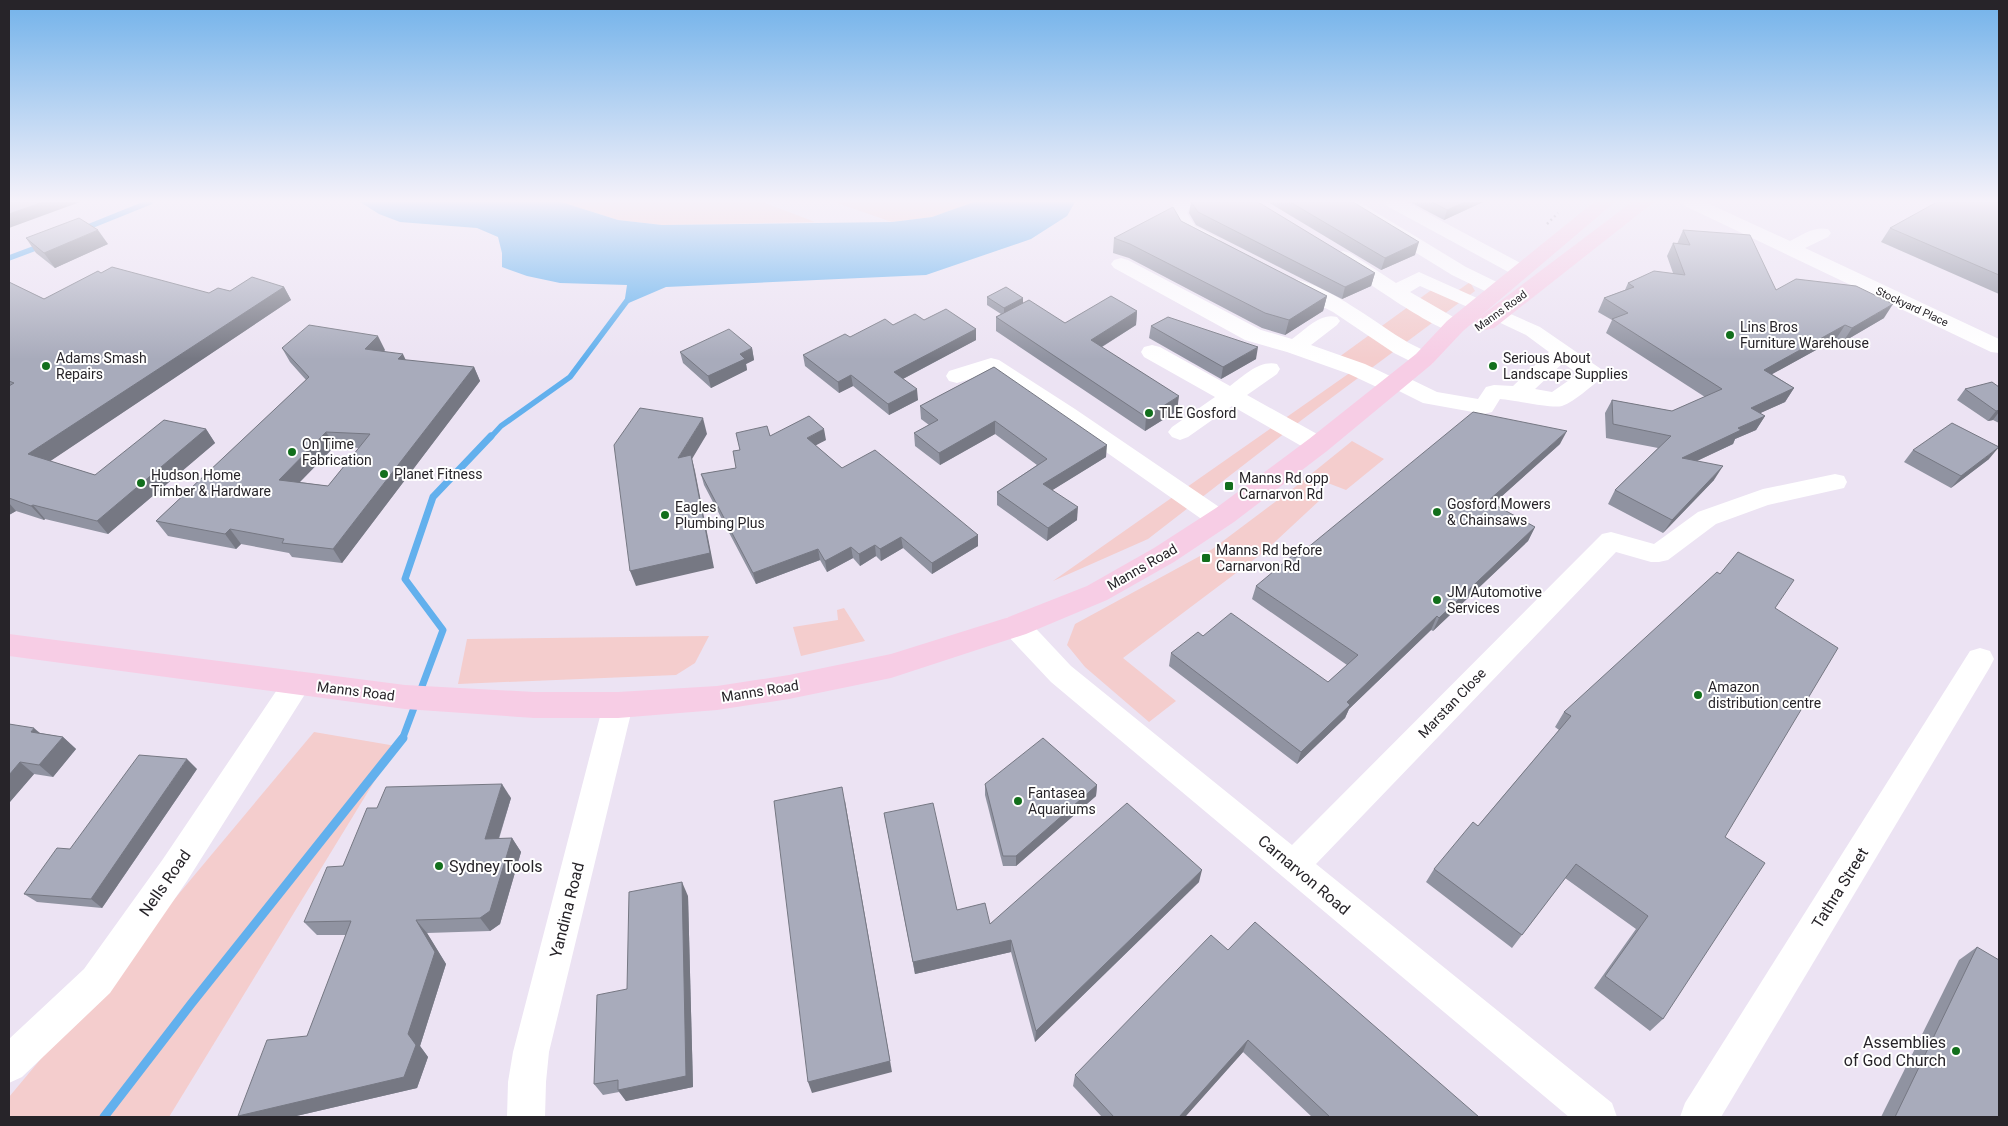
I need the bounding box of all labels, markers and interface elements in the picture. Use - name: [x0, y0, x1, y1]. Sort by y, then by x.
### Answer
- street label: Stockyard Place: [1874, 285, 1950, 330]
- street label: Manns Road: [1472, 288, 1530, 334]
- place label: Lins Bros Furniture Warehouse: [1740, 319, 1869, 351]
- marker: Lins Bros Furniture Warehouse: [1724, 329, 1736, 341]
- place label: Adams Smash Repairs: [56, 350, 147, 382]
- place label: Serious About Landscape Supplies: [1503, 350, 1628, 382]
- marker: Adams Smash Repairs: [40, 360, 52, 372]
- marker: Serious About Landscape Supplies: [1487, 360, 1499, 372]
- place label: TLE Gosford: [1159, 405, 1236, 421]
- marker: TLE Gosford: [1143, 407, 1155, 419]
- place label: On Time Fabrication: [302, 436, 372, 468]
- marker: On Time Fabrication: [286, 446, 298, 458]
- place label: Planet Fitness: [394, 466, 482, 482]
- place label: Hudson Home Timber & Hardware: [151, 467, 271, 499]
- marker: Planet Fitness: [378, 468, 390, 480]
- place label: Manns Rd opp Carnarvon Rd: [1239, 470, 1329, 502]
- marker: Hudson Home Timber & Hardware: [135, 477, 147, 489]
- marker: Manns Rd opp Carnarvon Rd: [1223, 480, 1235, 492]
- place label: Gosford Mowers & Chainsaws: [1447, 496, 1551, 528]
- place label: Eagles Plumbing Plus: [675, 499, 765, 531]
- marker: Gosford Mowers & Chainsaws: [1431, 506, 1443, 518]
- marker: Eagles Plumbing Plus: [659, 509, 671, 521]
- street label: Manns Road: [1104, 541, 1180, 593]
- place label: Manns Rd before Carnarvon Rd: [1216, 542, 1322, 574]
- marker: Manns Rd before Carnarvon Rd: [1200, 552, 1212, 564]
- place label: JM Automotive Services: [1447, 584, 1542, 616]
- marker: JM Automotive Services: [1431, 594, 1443, 606]
- street label: Marstan Close: [1415, 665, 1489, 741]
- street label: Manns Road: [720, 677, 800, 705]
- street label: Manns Road: [316, 678, 396, 704]
- place label: Amazon distribution centre: [1708, 679, 1821, 711]
- marker: Amazon distribution centre: [1692, 689, 1704, 701]
- place label: Fantasea Aquariums: [1028, 785, 1096, 817]
- marker: Fantasea Aquariums: [1012, 795, 1024, 807]
- street label: Carnarvon Road: [1254, 831, 1354, 919]
- street label: Tathra Street: [1808, 844, 1872, 932]
- street label: Nells Road: [135, 846, 195, 920]
- place label: Sydney Tools: [449, 857, 543, 876]
- marker: Sydney Tools: [433, 860, 445, 872]
- street label: Yandina Road: [546, 860, 588, 960]
- place label: Assemblies of God Church: [1844, 1033, 1946, 1070]
- marker: Assemblies of God Church: [1950, 1045, 1962, 1057]

